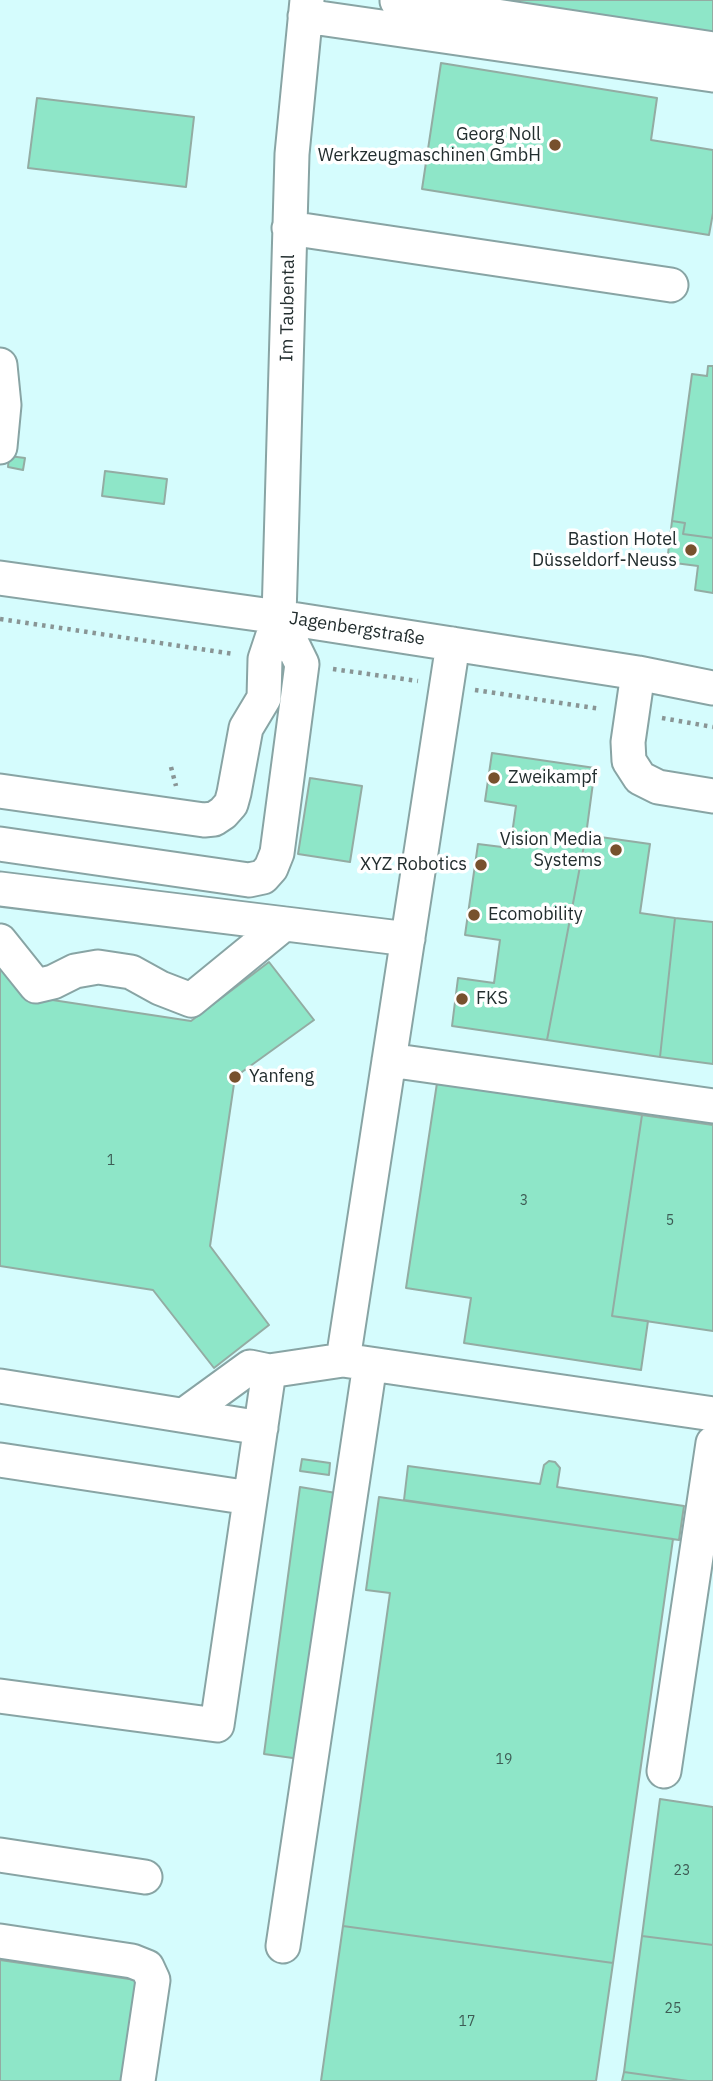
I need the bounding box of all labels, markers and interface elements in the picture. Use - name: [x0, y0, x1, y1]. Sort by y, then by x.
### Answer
- place label: Georg Noll Werkzeugmaschinen GmbH: [318, 124, 541, 166]
- marker: Georg Noll Werkzeugmaschinen GmbH: [547, 137, 563, 153]
- street label: Im Taubental: [276, 254, 300, 362]
- place label: Bastion Hotel Düsseldorf-Neuss: [532, 529, 677, 572]
- marker: Bastion Hotel Düsseldorf-Neuss: [683, 542, 699, 558]
- street label: Jagenbergstraße: [288, 608, 426, 650]
- place label: Zweikampf: [508, 767, 597, 789]
- marker: Zweikampf: [486, 770, 502, 786]
- place label: Vision Media Systems: [500, 829, 602, 872]
- marker: Vision Media Systems: [608, 842, 624, 858]
- place label: XYZ Robotics: [360, 854, 467, 876]
- marker: XYZ Robotics: [473, 857, 489, 873]
- place label: Ecomobility: [488, 904, 583, 926]
- marker: Ecomobility: [466, 907, 482, 923]
- place label: FKS: [476, 988, 508, 1010]
- marker: FKS: [454, 991, 470, 1007]
- place label: Yanfeng: [249, 1066, 314, 1088]
- marker: Yanfeng: [227, 1069, 243, 1085]
- house number: 1: [107, 1153, 115, 1169]
- house number: 3: [520, 1193, 528, 1209]
- house number: 5: [666, 1213, 674, 1229]
- house number: 19: [496, 1752, 512, 1768]
- house number: 23: [674, 1863, 690, 1879]
- house number: 25: [665, 2001, 681, 2017]
- house number: 17: [459, 2014, 475, 2030]

